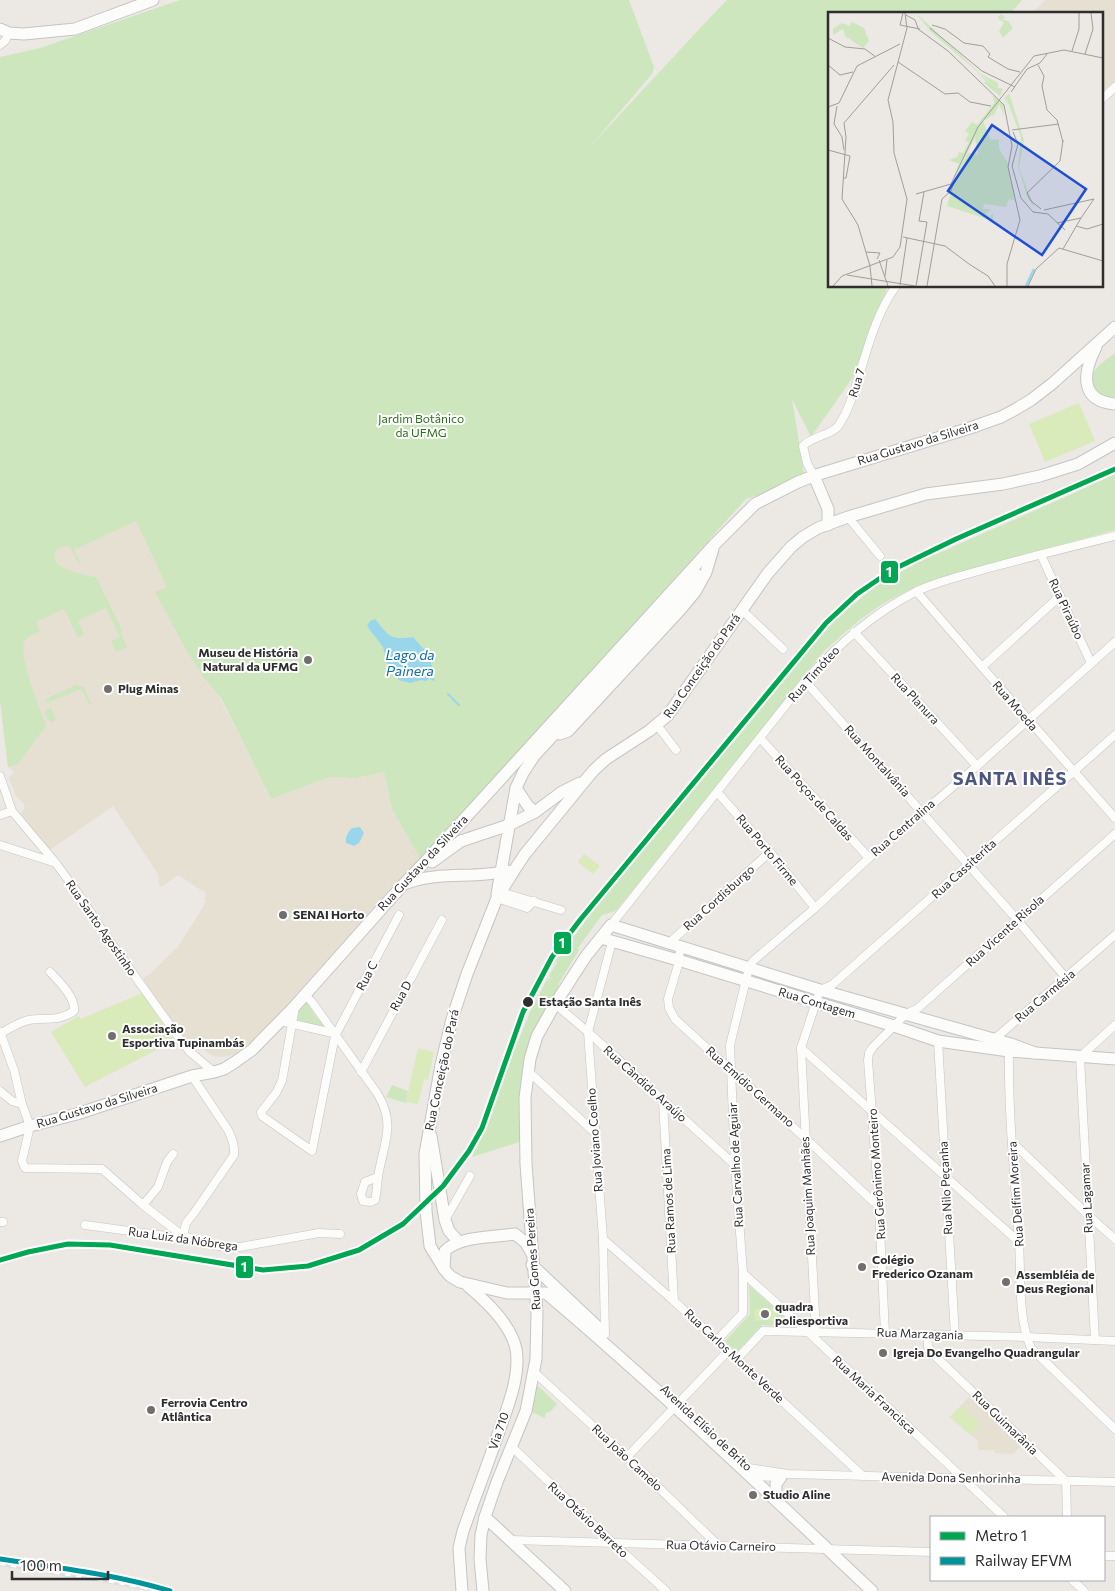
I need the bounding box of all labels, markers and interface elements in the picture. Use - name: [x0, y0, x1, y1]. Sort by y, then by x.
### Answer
- inset map: [828, 12, 1102, 288]
- street label: Rua 7: [845, 367, 867, 399]
- park label: Jardim Botânico da UFMG: [378, 411, 464, 439]
- street label: Rua Gustavo da Silveira: [856, 417, 980, 467]
- line badge: 1: [880, 560, 899, 584]
- text: 1: [886, 563, 892, 580]
- street label: Rua Piraúbo: [1047, 576, 1087, 641]
- street label: Rua Conceição do Pará: [660, 611, 742, 720]
- street label: Rua Timóteo: [785, 643, 842, 704]
- place label: Museu de História Natural da UFMG: [198, 645, 298, 673]
- water label: Lago da Painera: [385, 646, 435, 679]
- marker: Museu de História Natural da UFMG: [302, 654, 314, 666]
- street label: Rua Planura: [889, 670, 943, 727]
- street label: Rua Moeda: [990, 678, 1041, 733]
- place label: Plug Minas: [118, 681, 179, 695]
- marker: Plug Minas: [102, 683, 114, 695]
- street label: Rua Montalvânia: [842, 722, 914, 799]
- street label: Rua Poços de Caldas: [773, 752, 857, 843]
- district label: SANTA INÊS: [953, 767, 1067, 789]
- street label: Rua Centralina: [868, 796, 937, 859]
- street label: Rua Porto Firme: [734, 811, 802, 888]
- street label: Rua Gustavo da Silveira: [374, 812, 470, 913]
- street label: Rua Cassiterita: [928, 836, 998, 901]
- street label: Rua Cordisburgo: [680, 862, 757, 933]
- street label: Rua Santo Agostinho: [64, 877, 140, 978]
- street label: Rua Vicente Risola: [962, 892, 1046, 969]
- place label: SENAI Horto: [293, 907, 364, 921]
- marker: SENAI Horto: [277, 909, 289, 921]
- line badge: 1: [553, 931, 572, 955]
- text: 1: [559, 934, 565, 951]
- street label: Rua C: [353, 958, 380, 993]
- street label: Rua Carmésia: [1011, 966, 1077, 1024]
- street label: Rua D: [386, 978, 414, 1013]
- street label: Rua Contagem: [777, 984, 858, 1020]
- place label: Estação Santa Inês: [539, 994, 642, 1008]
- marker: Estação Santa Inês: [521, 995, 535, 1009]
- street label: Rua Conceição do Pará: [421, 1008, 461, 1132]
- place label: Associação Esportiva Tupinambás: [122, 1021, 245, 1049]
- marker: Associação Esportiva Tupinambás: [106, 1030, 118, 1042]
- street label: Rua Cândido Araújo: [601, 1042, 690, 1124]
- street label: Rua Emídio Germano: [704, 1043, 798, 1130]
- street label: Rua Gustavo da Silveira: [35, 1080, 159, 1130]
- street label: Rua Joviano Coelho: [583, 1087, 606, 1193]
- street label: Rua Carvalho de Aguiar: [725, 1102, 745, 1228]
- street label: Rua Gerônimo Monteiro: [864, 1108, 888, 1240]
- street label: Rua Joaquim Manhães: [797, 1136, 818, 1256]
- street label: Rua Nilo Peçanha: [936, 1141, 954, 1235]
- street label: Rua Delfim Moreira: [1004, 1141, 1026, 1247]
- street label: Rua Ramos de Lima: [658, 1148, 678, 1254]
- street label: Rua Lagamar: [1077, 1162, 1095, 1234]
- street label: Rua Gomes Pereira: [521, 1208, 543, 1311]
- street label: Rua Luiz da Nóbrega: [127, 1223, 239, 1253]
- place label: Colégio Frederico Ozanam: [872, 1252, 973, 1280]
- line badge: 1: [235, 1255, 254, 1279]
- text: 1: [241, 1258, 247, 1275]
- marker: Colégio Frederico Ozanam: [856, 1261, 868, 1273]
- place label: Assembléia de Deus Regional: [1016, 1267, 1095, 1295]
- marker: Assembléia de Deus Regional: [1000, 1276, 1012, 1288]
- place label: quadra poliesportiva: [775, 1299, 848, 1327]
- street label: Rua Carlos Monte Verde: [682, 1305, 787, 1405]
- marker: quadra poliesportiva: [759, 1308, 771, 1320]
- street label: Rua Marzagania: [876, 1324, 964, 1342]
- place label: Igreja Do Evangelho Quadrangular: [893, 1345, 1080, 1359]
- marker: Igreja Do Evangelho Quadrangular: [877, 1347, 889, 1359]
- street label: Rua Maria Francisca: [830, 1352, 919, 1436]
- street label: Avenida Elísio de Brito: [658, 1381, 755, 1473]
- street label: Rua Guimarânia: [970, 1387, 1041, 1457]
- place label: Ferrovia Centro Atlântica: [161, 1395, 248, 1423]
- marker: Ferrovia Centro Atlântica: [145, 1404, 157, 1416]
- street label: Via 710: [485, 1410, 511, 1451]
- street label: Rua João Camelo: [589, 1421, 666, 1494]
- street label: Avenida Dona Senhorinha: [881, 1469, 1021, 1485]
- street label: Rua Otávio Barreto: [546, 1479, 632, 1560]
- place label: Studio Aline: [763, 1487, 830, 1501]
- marker: Studio Aline: [747, 1489, 759, 1501]
- legend: [930, 1516, 1105, 1581]
- text: Metro 1: [975, 1526, 1027, 1544]
- street label: Rua Otávio Carneiro: [666, 1537, 776, 1553]
- scale bar: [12, 1548, 109, 1580]
- text: Railway EFVM: [975, 1551, 1072, 1569]
- text: 100 m: [20, 1556, 62, 1574]

